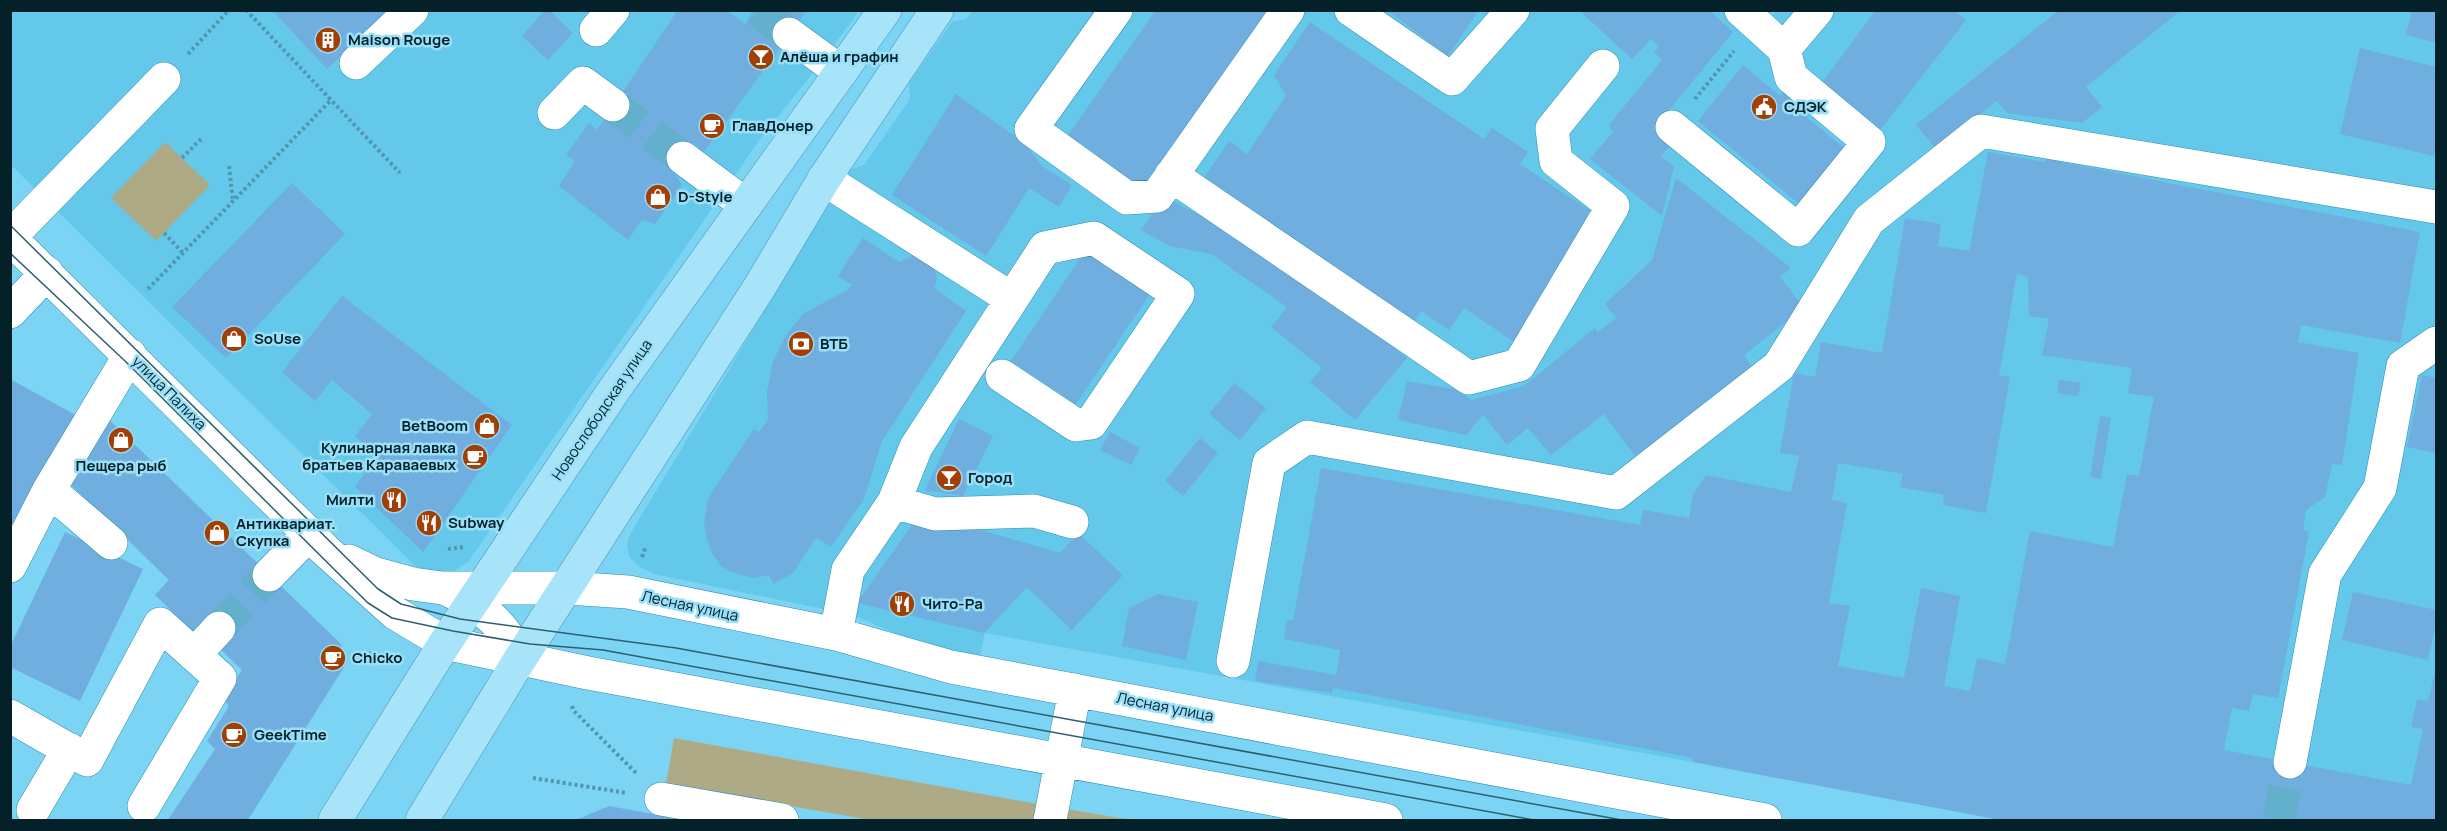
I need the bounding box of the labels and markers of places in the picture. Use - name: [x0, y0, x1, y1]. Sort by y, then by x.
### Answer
- building icon: Maison Rouge: [313, 25, 343, 55]
- place label: Maison Rouge: [348, 29, 450, 50]
- bar icon: Алёша и графин: [746, 42, 776, 72]
- place label: Алёша и графин: [780, 46, 899, 67]
- public building icon: СДЭК: [1749, 92, 1779, 122]
- place label: СДЭК: [1784, 96, 1827, 117]
- cafe icon: ГлавДонер: [697, 111, 727, 141]
- place label: ГлавДонер: [732, 115, 813, 136]
- shop icon: D-Style: [643, 182, 673, 212]
- place label: D-Style: [678, 186, 733, 207]
- shop icon: SoUse: [219, 324, 249, 354]
- place label: SoUse: [254, 328, 301, 349]
- bank icon: ВТБ: [786, 329, 816, 359]
- place label: ВТБ: [820, 333, 848, 354]
- shop icon: BetBoom: [472, 411, 502, 441]
- place label: BetBoom: [402, 415, 468, 436]
- shop icon: Пещера рыб: [106, 425, 136, 455]
- place label: Кулинарная лавка братьев Караваевых: [302, 437, 457, 475]
- cafe icon: Кулинарная лавка братьев Караваевых: [460, 442, 490, 472]
- place label: Пещера рыб: [76, 455, 166, 476]
- bar icon: Город: [934, 463, 964, 493]
- place label: Город: [968, 467, 1013, 488]
- restaurant icon: Милти: [379, 485, 409, 515]
- place label: Милти: [326, 489, 374, 510]
- restaurant icon: Subway: [414, 508, 444, 538]
- place label: Subway: [448, 512, 505, 533]
- place label: Антиквариат. Скупка: [236, 513, 336, 551]
- shop icon: Антиквариат. Скупка: [202, 518, 232, 548]
- restaurant icon: Чито-Ра: [887, 589, 917, 619]
- place label: Чито-Ра: [922, 593, 983, 614]
- cafe icon: Chicko: [318, 643, 348, 673]
- place label: Chicko: [352, 647, 403, 668]
- cafe icon: GeekTime: [219, 720, 249, 750]
- place label: GeekTime: [254, 724, 327, 745]

